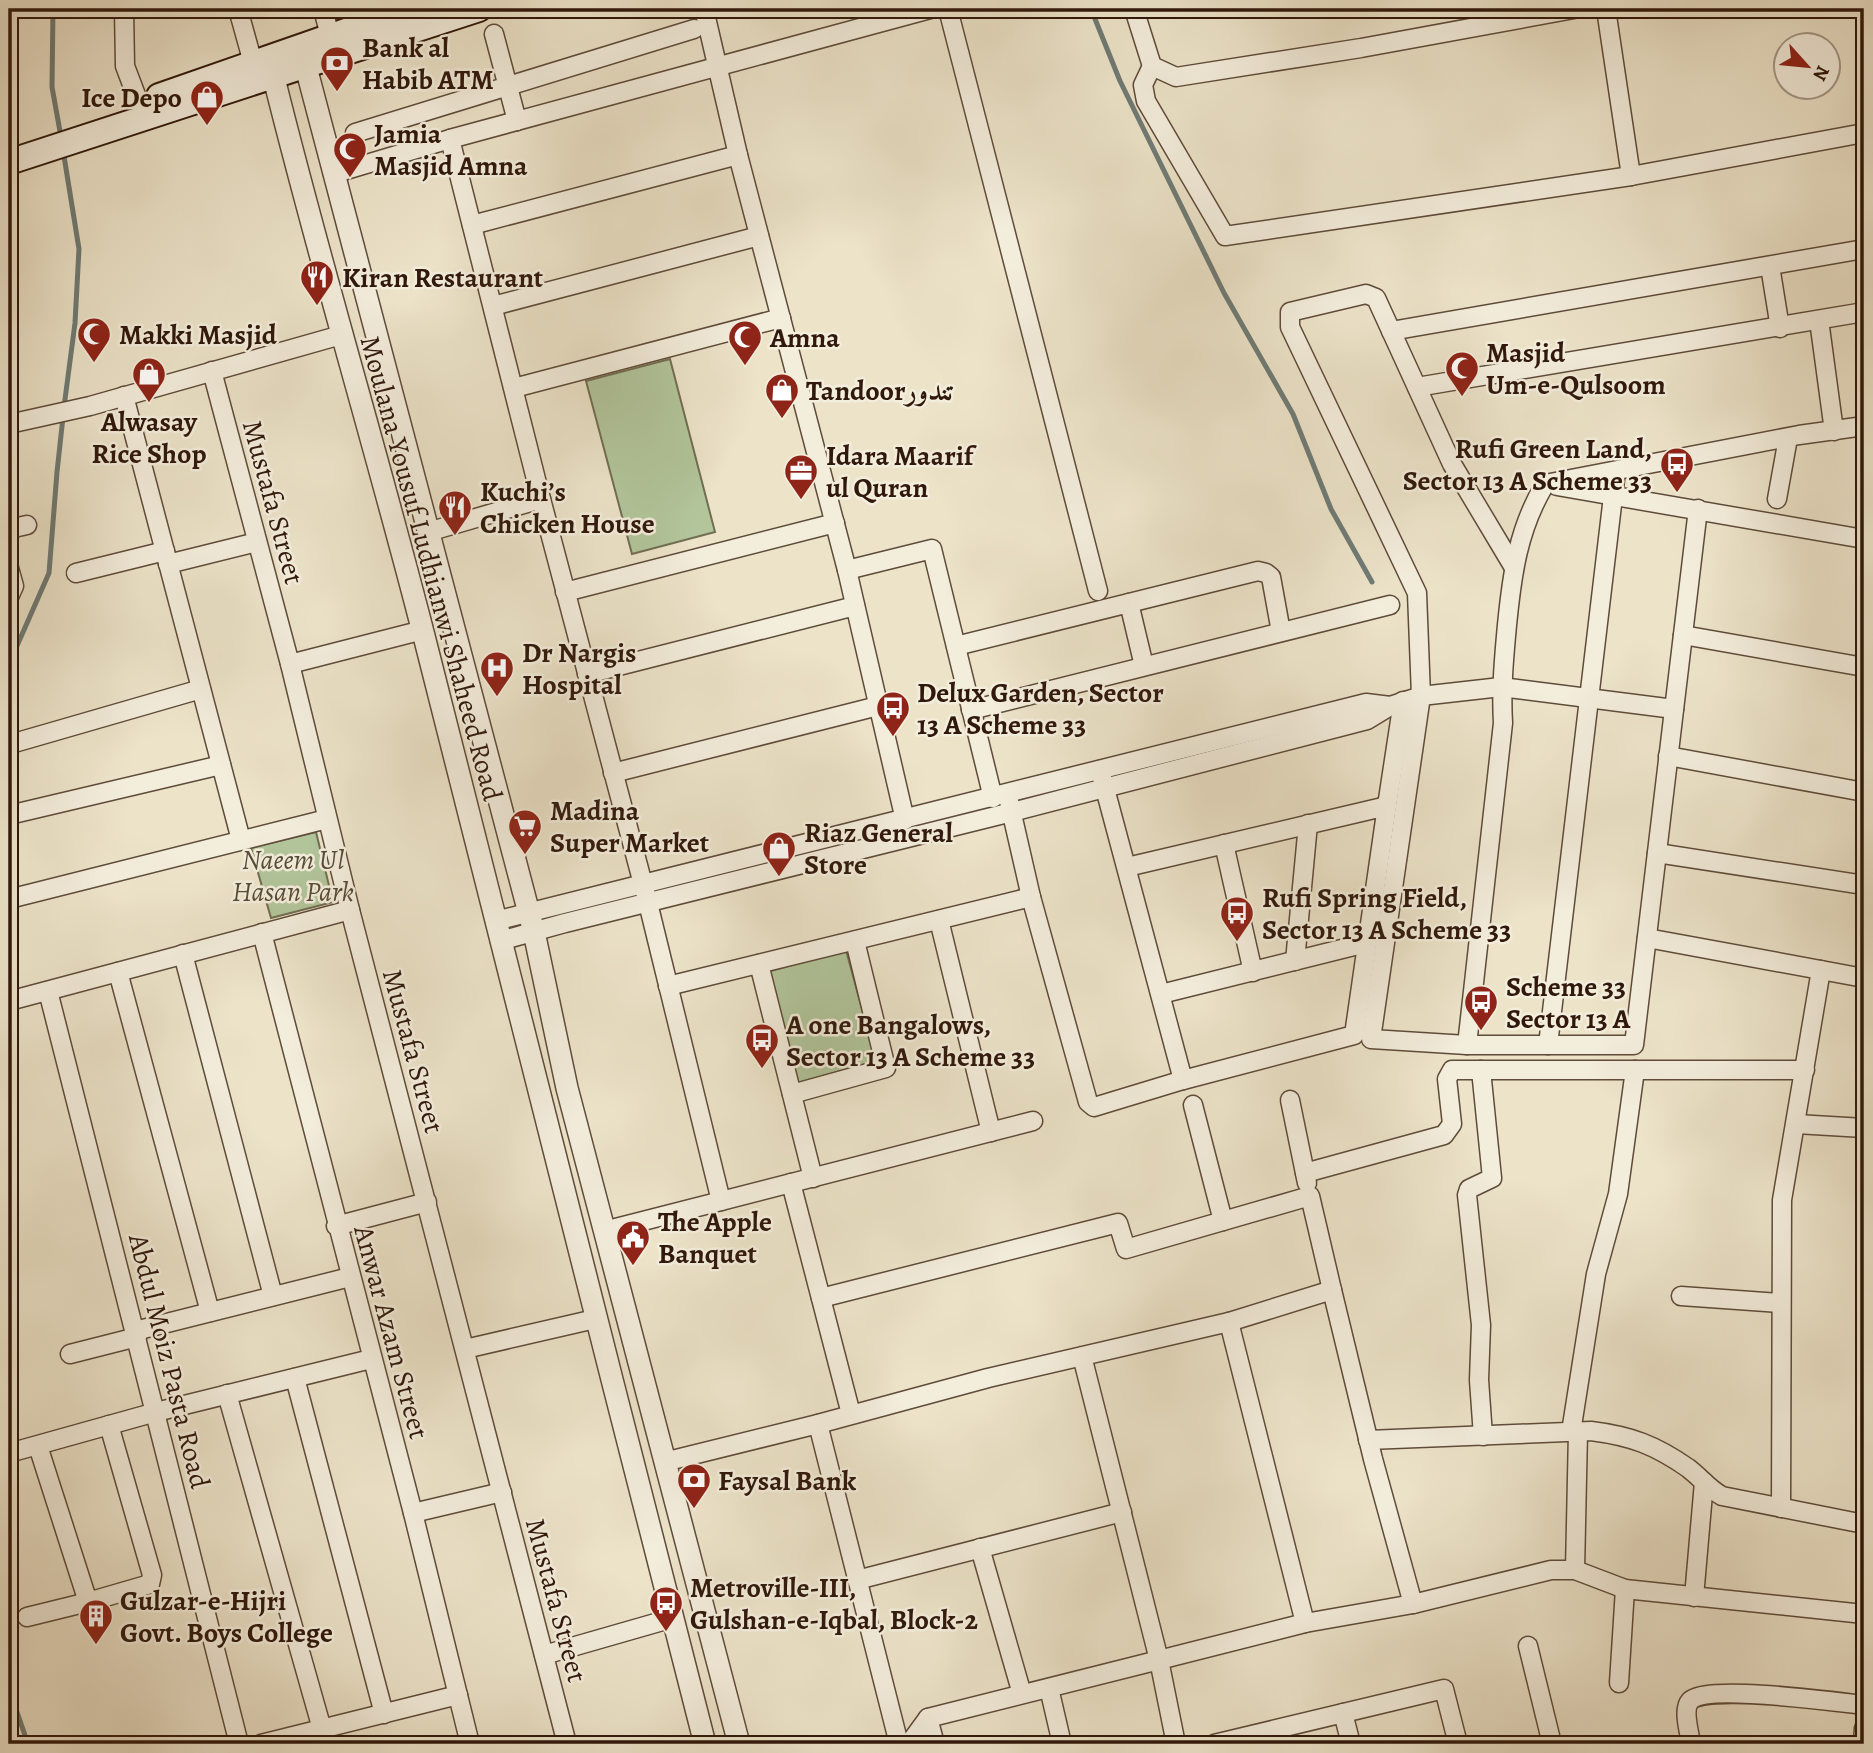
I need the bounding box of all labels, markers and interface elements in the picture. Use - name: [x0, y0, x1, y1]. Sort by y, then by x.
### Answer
- place label: Bank al Habib ATM: [362, 29, 494, 99]
- north arrow: [1772, 32, 1842, 102]
- bank icon: Bank al Habib ATM: [318, 44, 356, 93]
- text: N: [1806, 61, 1836, 85]
- shop icon: Ice Depo: [188, 78, 226, 127]
- place label: Ice Depo: [81, 79, 182, 117]
- place label: Jamia Masjid Amna: [374, 115, 528, 185]
- mosque icon: Jamia Masjid Amna: [331, 130, 369, 179]
- restaurant icon: Kiran Restaurant: [298, 258, 336, 307]
- place label: Kiran Restaurant: [342, 259, 543, 297]
- mosque icon: Makki Masjid: [75, 315, 113, 364]
- place label: Makki Masjid: [119, 316, 278, 354]
- mosque icon: Amna: [726, 318, 764, 367]
- place label: Amna: [769, 319, 840, 357]
- street label: Moulana Yousuf Ludhianwi Shaheed Road: [351, 331, 512, 806]
- place label: Masjid Um-e-Qulsoom: [1486, 334, 1666, 404]
- mosque icon: Masjid Um-e-Qulsoom: [1443, 349, 1481, 398]
- shop icon: Alwasay Rice Shop: [130, 355, 168, 404]
- shop icon: Tandoorتندور: [763, 371, 801, 420]
- place label: Tandoorتندور: [806, 372, 955, 410]
- place label: Alwasay Rice Shop: [91, 403, 207, 473]
- street label: Mustafa Street: [233, 416, 313, 588]
- place label: Rufi Green Land, Sector 13 A Scheme 33: [1403, 430, 1652, 500]
- place label: Idara Maarif ul Quran: [826, 437, 977, 507]
- bus stop icon: Rufi Green Land, Sector 13 A Scheme 33: [1658, 445, 1696, 494]
- office icon: Idara Maarif ul Quran: [782, 452, 820, 501]
- place label: Kuchi’s Chicken House: [480, 473, 655, 543]
- restaurant icon: Kuchi’s Chicken House: [436, 488, 474, 537]
- place label: Dr Nargis Hospital: [522, 634, 637, 704]
- hospital icon: Dr Nargis Hospital: [478, 649, 516, 698]
- place label: Delux Garden, Sector 13 A Scheme 33: [917, 674, 1164, 744]
- bus stop icon: Delux Garden, Sector 13 A Scheme 33: [874, 689, 912, 738]
- place label: Madina Super Market: [550, 792, 709, 862]
- supermarket icon: Madina Super Market: [506, 807, 544, 856]
- place label: Riaz General Store: [804, 814, 953, 884]
- shop icon: Riaz General Store: [760, 829, 798, 878]
- park label: Naeem Ul Hasan Park: [232, 841, 354, 911]
- place label: Rufi Spring Field, Sector 13 A Scheme 33: [1262, 879, 1511, 949]
- bus stop icon: Rufi Spring Field, Sector 13 A Scheme 33: [1218, 894, 1256, 943]
- street label: Mustafa Street: [373, 965, 453, 1137]
- place label: Scheme 33 Sector 13 A: [1506, 968, 1631, 1038]
- bus stop icon: Scheme 33 Sector 13 A: [1462, 983, 1500, 1032]
- place label: A one Bangalows, Sector 13 A Scheme 33: [785, 1006, 1035, 1076]
- bus stop icon: A one Bangalows, Sector 13 A Scheme 33: [743, 1021, 781, 1070]
- place label: The Apple Banquet: [658, 1203, 772, 1273]
- public building icon: The Apple Banquet: [614, 1218, 652, 1267]
- street label: Аnwar Azam Street: [344, 1220, 438, 1443]
- street label: Abdul Moiz Pasta Road: [119, 1229, 219, 1494]
- bank icon: Faysal Bank: [675, 1461, 713, 1510]
- place label: Faysal Bank: [718, 1462, 857, 1500]
- street label: Mustafa Street: [516, 1514, 596, 1686]
- place label: Metroville-III, Gulshan-e-Iqbal, Block-2: [690, 1569, 978, 1639]
- place label: Gulzar-e-Hijri Govt. Boys College: [120, 1582, 333, 1652]
- bus stop icon: Metroville-III, Gulshan-e-Iqbal, Block-2: [647, 1584, 685, 1633]
- building icon: Gulzar-e-Hijri Govt. Boys College: [77, 1597, 115, 1646]

